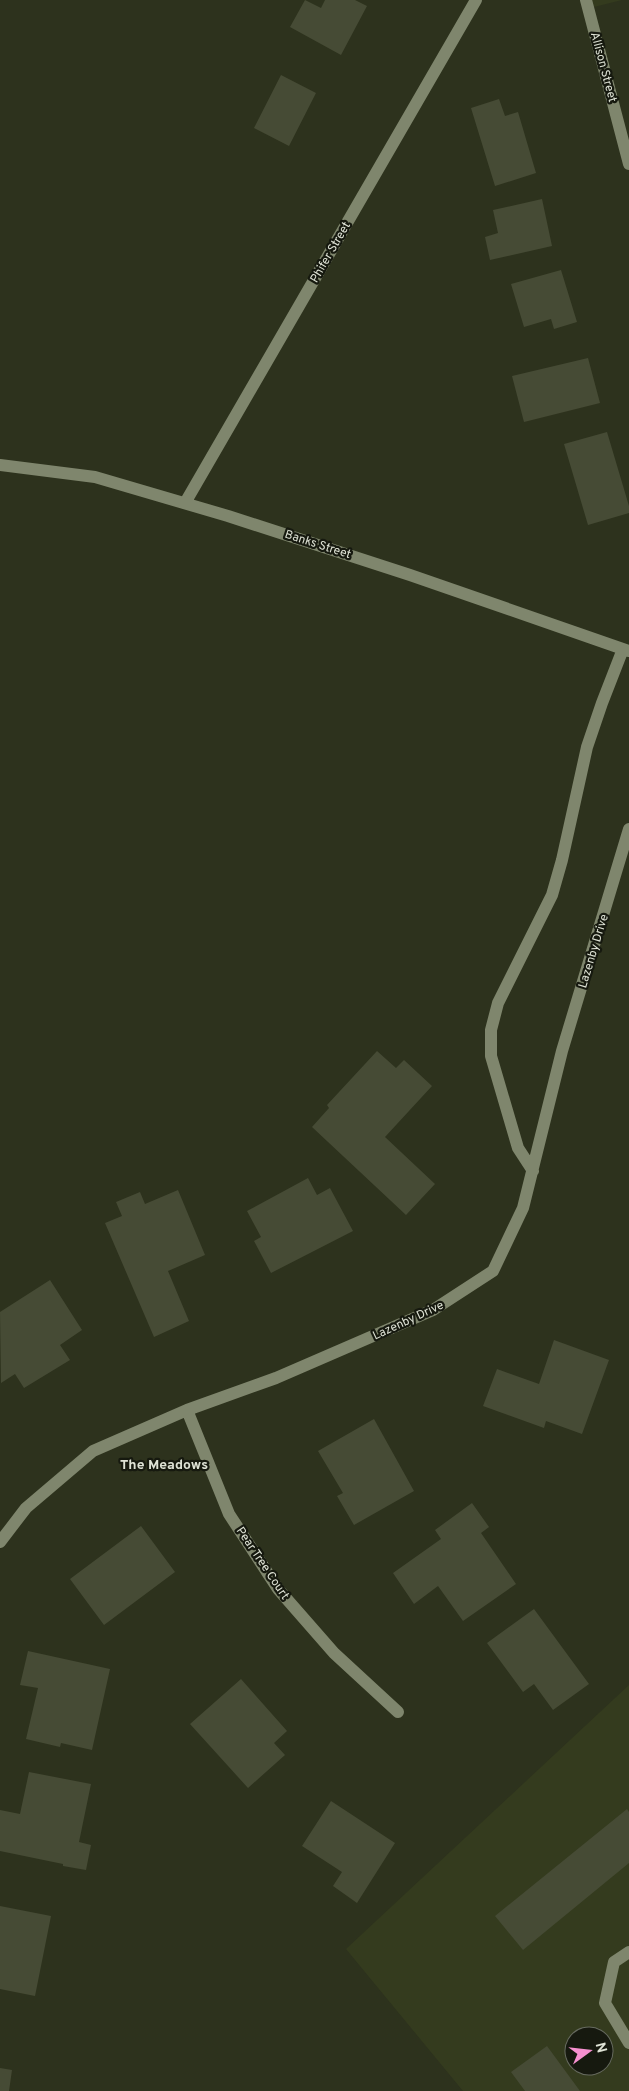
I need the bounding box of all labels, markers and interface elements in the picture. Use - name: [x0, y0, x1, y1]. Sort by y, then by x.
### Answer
- street label: Allison Street: [586, 30, 620, 104]
- street label: Phifer Street: [307, 219, 355, 286]
- street label: Banks Street: [282, 527, 353, 563]
- street label: Lazenby Drive: [575, 912, 613, 990]
- street label: Lazenby Drive: [370, 1297, 447, 1344]
- district label: The Meadows: [120, 1457, 208, 1474]
- street label: Pear Tree Court: [232, 1524, 292, 1603]
- north arrow: [564, 2026, 614, 2076]
- text: N: [591, 2041, 610, 2055]

